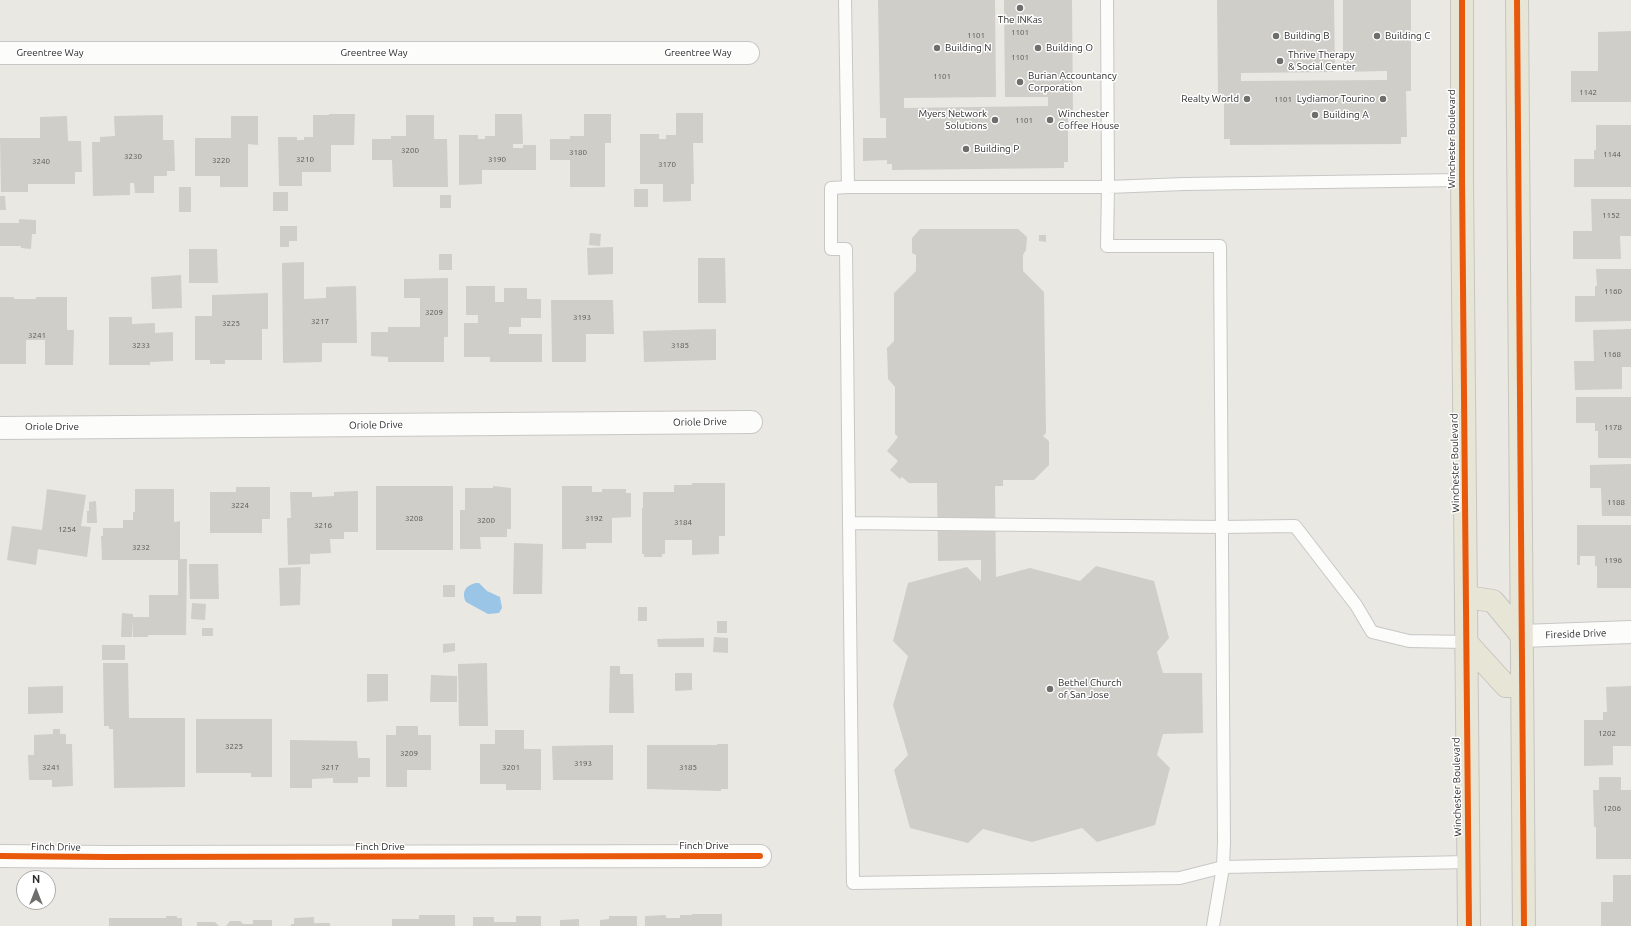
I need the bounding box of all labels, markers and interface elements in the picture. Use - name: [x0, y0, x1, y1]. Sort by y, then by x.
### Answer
- marker: The INKas: [1015, 3, 1025, 13]
- place label: The INKas: [998, 14, 1042, 26]
- house number: 1101: [1011, 27, 1029, 37]
- house number: 1101: [967, 30, 985, 40]
- place label: Building B: [1284, 30, 1329, 42]
- place label: Building C: [1385, 30, 1430, 42]
- marker: Building B: [1271, 31, 1281, 41]
- marker: Building C: [1372, 31, 1382, 41]
- place label: Building N: [945, 42, 991, 54]
- place label: Building O: [1046, 42, 1093, 54]
- marker: Building N: [932, 43, 942, 53]
- marker: Building O: [1033, 43, 1043, 53]
- street label: Greentree Way: [16, 47, 84, 59]
- street label: Greentree Way: [340, 47, 408, 59]
- street label: Greentree Way: [664, 47, 732, 59]
- place label: Thrive Therapy & Social Center: [1288, 49, 1356, 72]
- house number: 1101: [1011, 52, 1029, 62]
- marker: Thrive Therapy & Social Center: [1275, 56, 1285, 66]
- place label: Burian Accountancy Corporation: [1028, 70, 1117, 94]
- house number: 1101: [933, 71, 951, 81]
- marker: Burian Accountancy Corporation: [1015, 77, 1025, 87]
- house number: 1142: [1579, 87, 1597, 97]
- street label: Winchester Boulevard: [1446, 89, 1458, 189]
- place label: Realty World: [1181, 93, 1239, 105]
- place label: Lydiamor Tourino: [1297, 93, 1375, 105]
- marker: Realty World: [1242, 94, 1252, 104]
- house number: 1101: [1274, 94, 1292, 104]
- marker: Lydiamor Tourino: [1378, 94, 1388, 104]
- place label: Myers Network Solutions: [919, 108, 987, 132]
- place label: Winchester Coffee House: [1058, 108, 1119, 132]
- place label: Building A: [1323, 109, 1369, 121]
- marker: Building A: [1310, 110, 1320, 120]
- marker: Myers Network Solutions: [990, 115, 1000, 125]
- house number: 1101: [1015, 115, 1033, 125]
- marker: Winchester Coffee House: [1045, 115, 1055, 125]
- place label: Building P: [974, 143, 1019, 155]
- marker: Building P: [961, 144, 971, 154]
- house number: 3200: [401, 145, 419, 155]
- house number: 3180: [569, 147, 587, 157]
- house number: 1144: [1603, 149, 1621, 159]
- house number: 3230: [124, 151, 142, 161]
- house number: 3210: [296, 154, 314, 164]
- house number: 3190: [488, 154, 506, 164]
- house number: 3220: [212, 155, 230, 165]
- house number: 3240: [32, 156, 50, 166]
- house number: 3170: [658, 159, 676, 169]
- house number: 1152: [1602, 210, 1620, 220]
- house number: 1160: [1604, 286, 1622, 296]
- house number: 3209: [425, 307, 443, 317]
- house number: 3193: [573, 312, 591, 322]
- house number: 3217: [311, 316, 329, 326]
- house number: 3225: [222, 318, 240, 328]
- house number: 3241: [28, 330, 46, 340]
- house number: 3233: [132, 340, 150, 350]
- house number: 3185: [671, 340, 689, 350]
- house number: 1168: [1603, 349, 1621, 359]
- street label: Winchester Boulevard: [1448, 413, 1462, 513]
- street label: Oriole Drive: [673, 416, 727, 428]
- street label: Oriole Drive: [349, 419, 403, 431]
- street label: Oriole Drive: [25, 421, 79, 433]
- house number: 1178: [1604, 422, 1622, 432]
- house number: 1188: [1607, 497, 1625, 507]
- house number: 3224: [231, 500, 249, 510]
- house number: 3208: [405, 513, 423, 523]
- house number: 3192: [585, 513, 603, 523]
- house number: 3200: [477, 515, 495, 525]
- house number: 3184: [674, 517, 692, 527]
- house number: 3216: [314, 520, 332, 530]
- house number: 1254: [58, 524, 76, 534]
- house number: 3232: [132, 542, 150, 552]
- house number: 1196: [1604, 555, 1622, 565]
- street label: Fireside Drive: [1545, 627, 1607, 641]
- place label: Bethel Church of San Jose: [1058, 677, 1122, 700]
- marker: Bethel Church of San Jose: [1045, 684, 1055, 694]
- house number: 1202: [1598, 728, 1616, 738]
- street label: Winchester Boulevard: [1450, 737, 1464, 837]
- house number: 3225: [225, 741, 243, 751]
- house number: 3209: [400, 748, 418, 758]
- house number: 3193: [574, 758, 592, 768]
- house number: 3241: [42, 762, 60, 772]
- house number: 3217: [321, 762, 339, 772]
- house number: 3201: [502, 762, 520, 772]
- house number: 3185: [679, 762, 697, 772]
- house number: 1206: [1603, 803, 1621, 813]
- street label: Finch Drive: [679, 840, 729, 852]
- street label: Finch Drive: [31, 841, 81, 853]
- street label: Finch Drive: [355, 841, 405, 853]
- north arrow: [16, 870, 56, 910]
- text: N: [32, 873, 40, 885]

